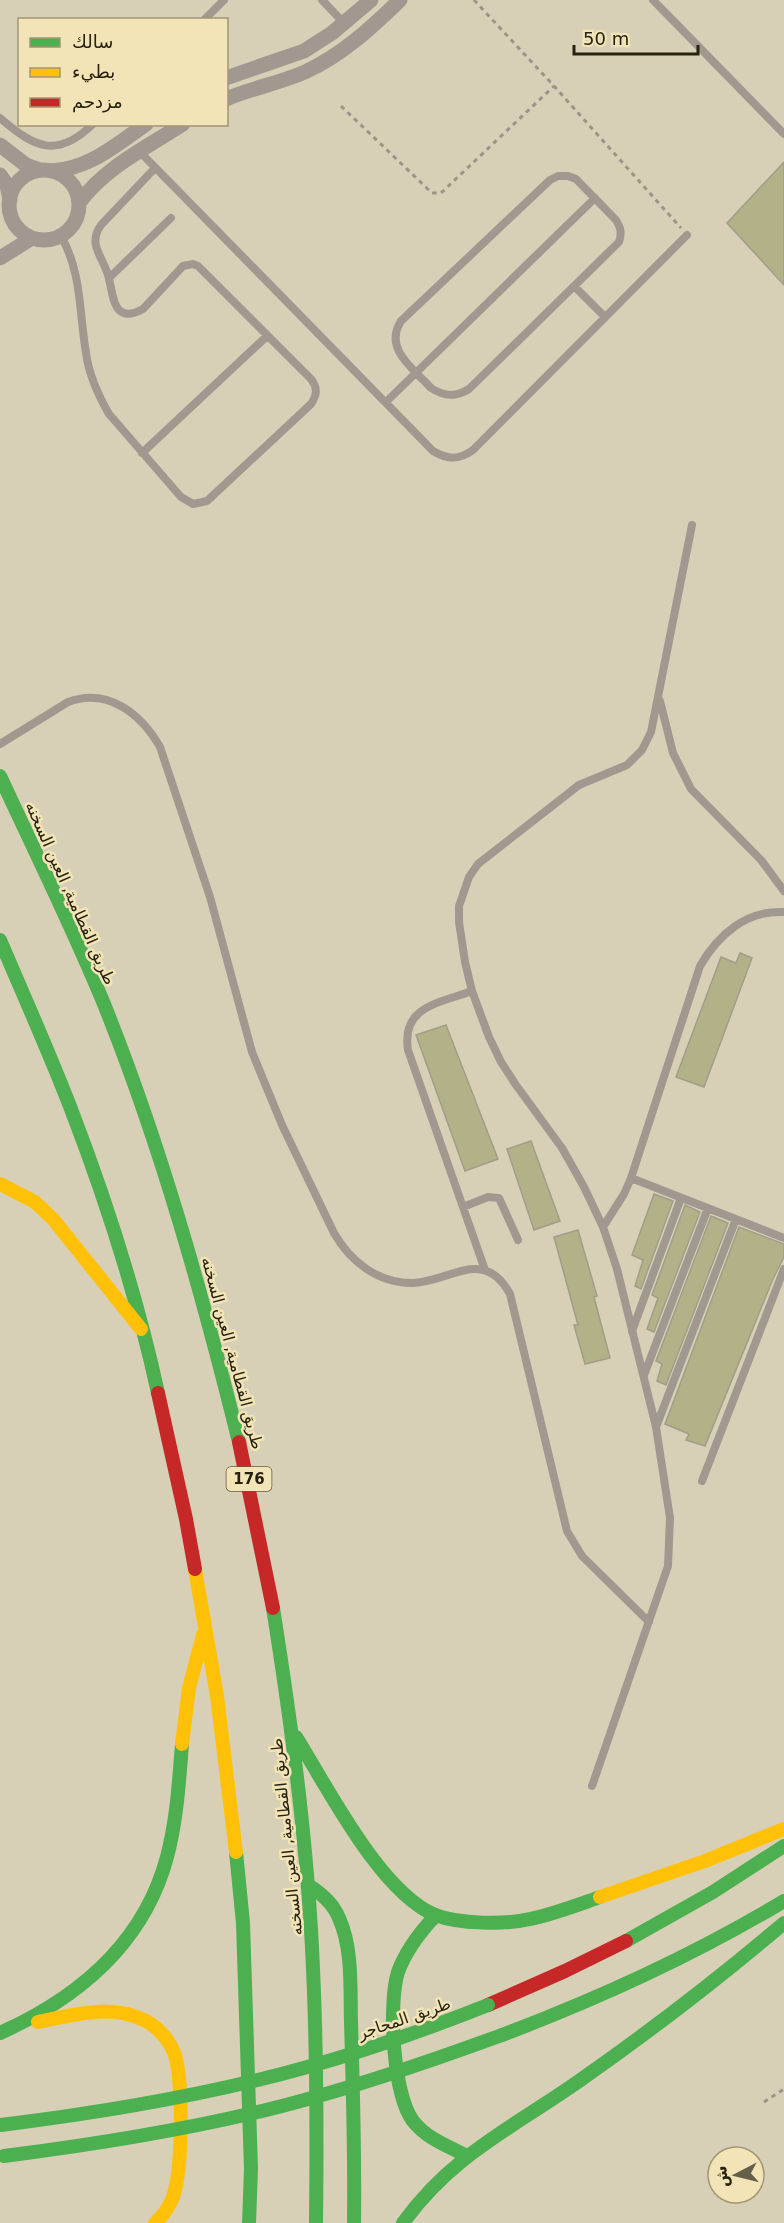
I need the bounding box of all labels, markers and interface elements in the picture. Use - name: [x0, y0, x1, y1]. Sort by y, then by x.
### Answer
- legend: [18, 18, 228, 126]
- scale bar: [574, 18, 698, 56]
- text: 50 m: [583, 28, 629, 49]
- text: سالك: [72, 31, 113, 52]
- text: بطيء: [72, 61, 115, 83]
- text: مزدحم: [72, 91, 123, 113]
- street label: طريق القطامية, العين السخنه: [21, 799, 120, 988]
- street label: طريق القطامية, العين السخنه: [197, 1255, 267, 1452]
- road number: 176: [226, 1467, 272, 1491]
- street label: طريق القطامية, العين السخنه: [267, 1737, 307, 1937]
- street label: طريق المحاجر: [354, 1994, 453, 2045]
- north arrow: [706, 2145, 766, 2205]
- text: ش: [711, 2165, 732, 2189]

